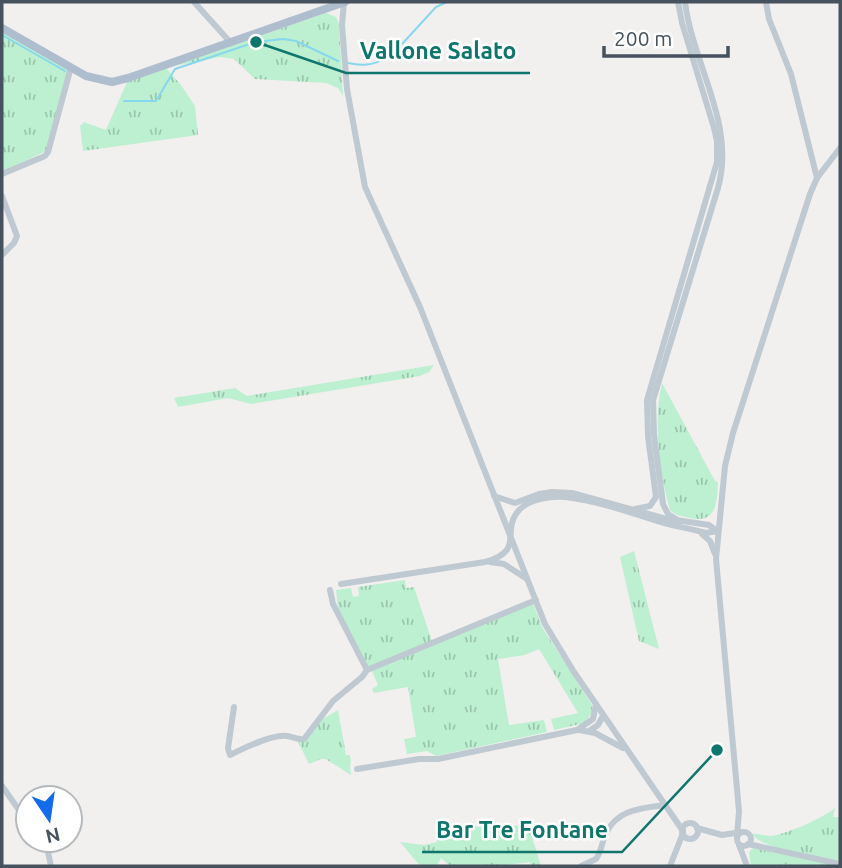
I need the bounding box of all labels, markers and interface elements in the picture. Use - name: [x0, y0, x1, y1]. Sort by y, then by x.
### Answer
- scale bar: [604, 14, 728, 58]
- text: 200 m: [614, 26, 672, 50]
- callout: Vallone Salato: [346, 29, 530, 73]
- text: Vallone Salato: [360, 38, 516, 63]
- north arrow: [14, 784, 84, 854]
- callout: Bar Tre Fontane: [422, 808, 622, 852]
- text: Bar Tre Fontane: [436, 817, 608, 842]
- text: N: [43, 823, 62, 848]

